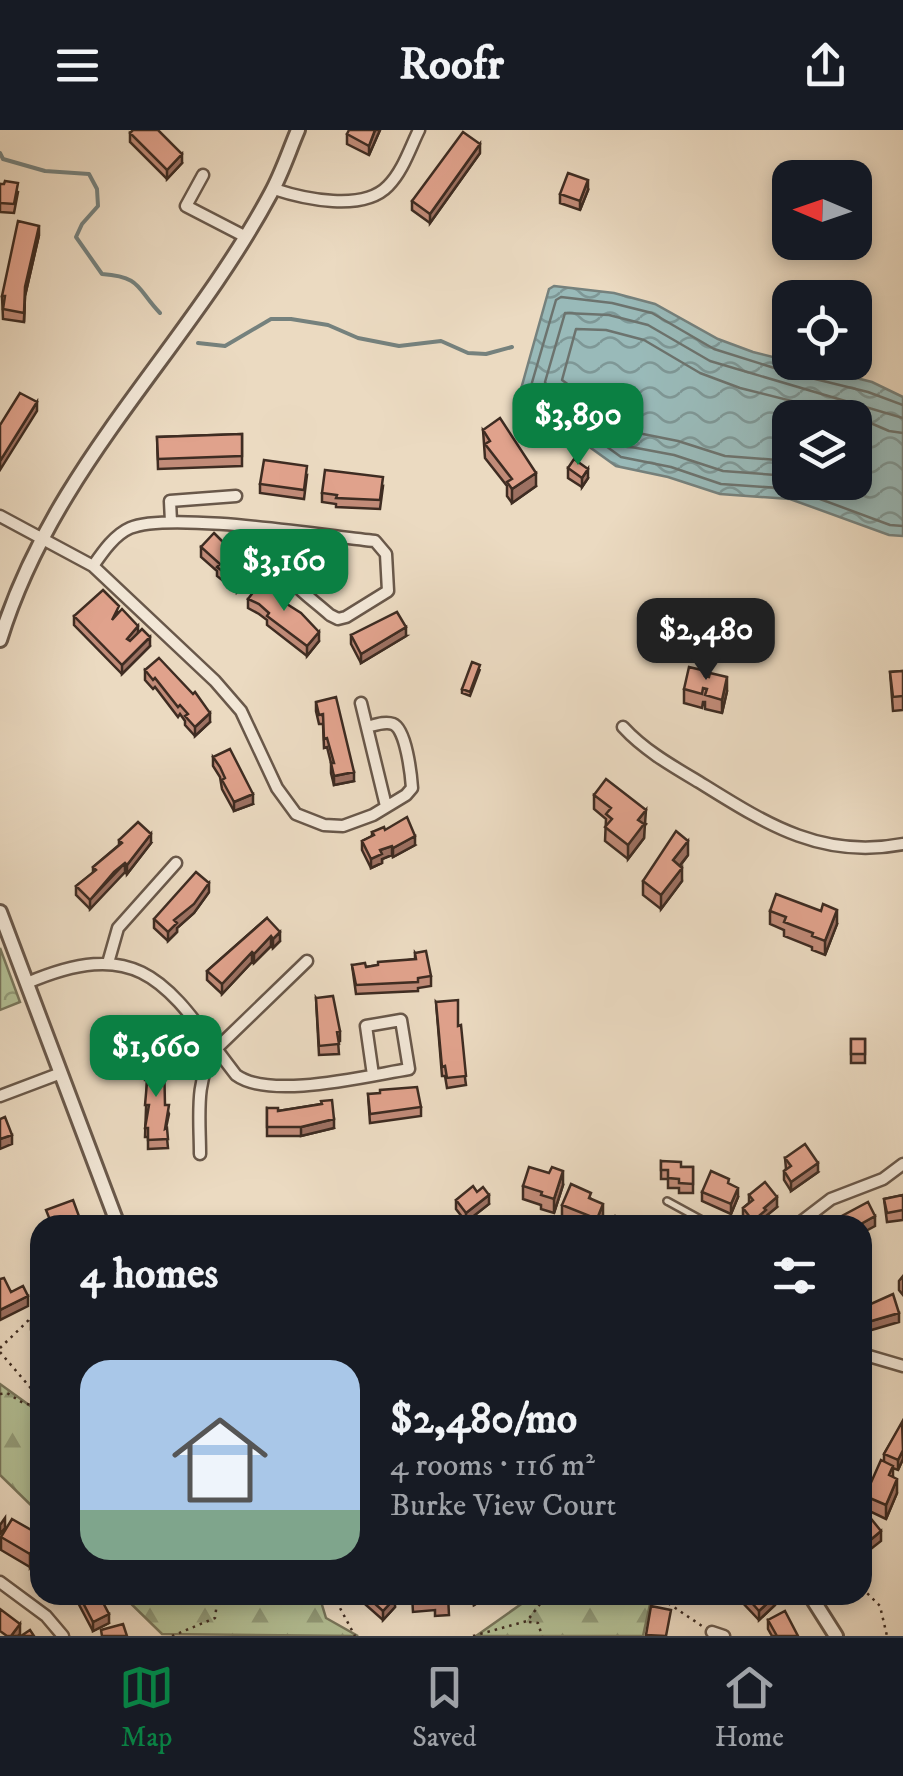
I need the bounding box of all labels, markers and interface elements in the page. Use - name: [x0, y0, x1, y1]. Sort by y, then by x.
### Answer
- text: Roofr: [399, 37, 504, 93]
- icon: menu: [50, 38, 105, 93]
- icon: share: [798, 38, 853, 93]
- north arrow: [772, 160, 872, 260]
- map controls: [772, 160, 872, 500]
- button: locate: [772, 280, 872, 380]
- pin: $3,890: [497, 383, 659, 468]
- text: $3,890: [534, 395, 622, 435]
- button: layers: [772, 400, 872, 500]
- pin: $3,160: [203, 529, 365, 614]
- text: $3,160: [242, 541, 326, 581]
- pin: $2,480: [625, 598, 787, 683]
- text: $2,480: [659, 610, 753, 650]
- pin: $1,660: [75, 1015, 237, 1100]
- text: $1,660: [112, 1027, 200, 1067]
- icon: filters: [767, 1248, 822, 1303]
- text: 4 homes: [80, 1249, 218, 1301]
- text: $2,480/mo: [390, 1394, 577, 1446]
- icon: home: [160, 1400, 280, 1520]
- text: 4 rooms · 116 m²: [390, 1446, 595, 1486]
- text: Burke View Court: [390, 1486, 616, 1526]
- tab: Map: [119, 1660, 174, 1755]
- tab: Saved: [412, 1660, 477, 1755]
- tab: Home: [715, 1660, 784, 1755]

